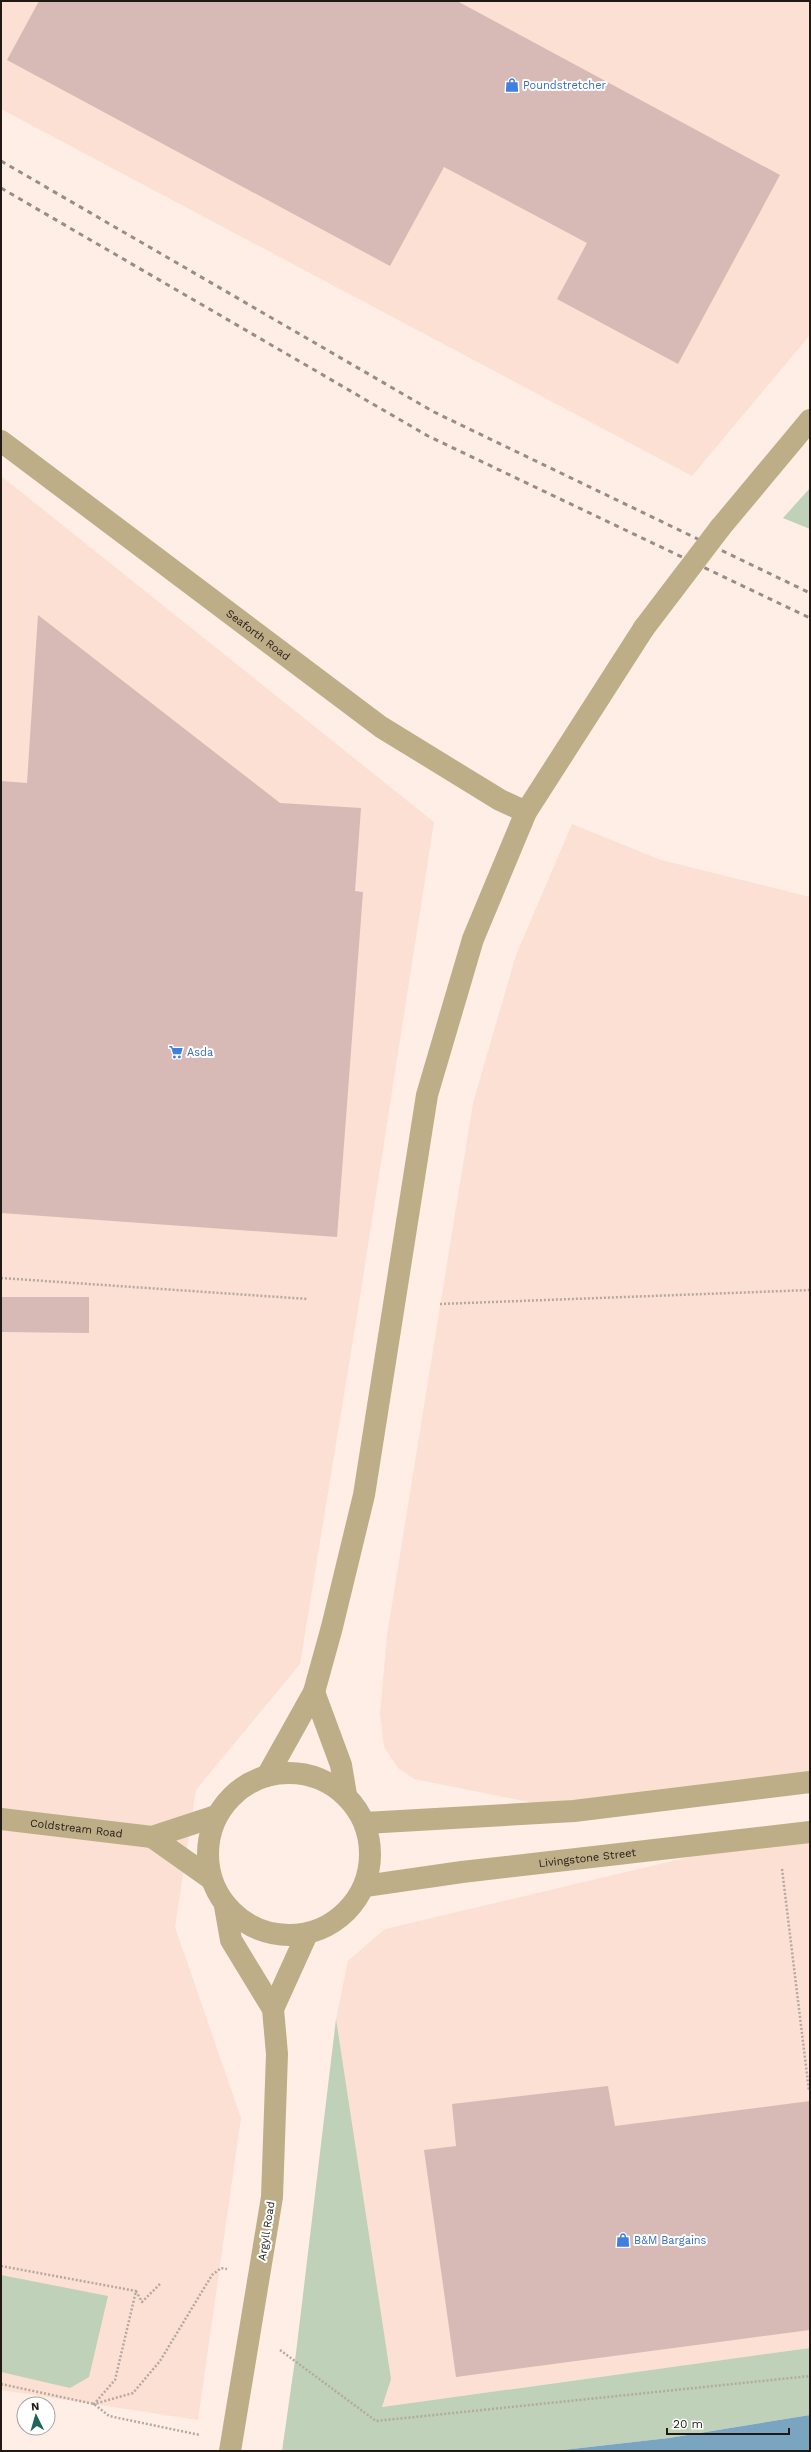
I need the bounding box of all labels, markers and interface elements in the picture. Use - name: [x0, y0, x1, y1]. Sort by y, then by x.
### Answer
- shop icon: Poundstretcher: [504, 77, 520, 93]
- place label: Poundstretcher: [523, 79, 607, 92]
- street label: Seaforth Road: [223, 607, 292, 663]
- supermarket icon: Asda: [168, 1044, 184, 1060]
- place label: Asda: [187, 1046, 213, 1059]
- street label: Coldstream Road: [30, 1817, 123, 1840]
- street label: Livingstone Street: [538, 1846, 637, 1870]
- street label: Argyll Road: [255, 2200, 278, 2262]
- shop icon: B&M Bargains: [615, 2232, 631, 2248]
- place label: B&M Bargains: [634, 2234, 707, 2247]
- north arrow: [16, 2396, 56, 2436]
- text: N: [31, 2400, 40, 2413]
- scale bar: [667, 2410, 789, 2436]
- text: 20 m: [673, 2417, 703, 2431]

